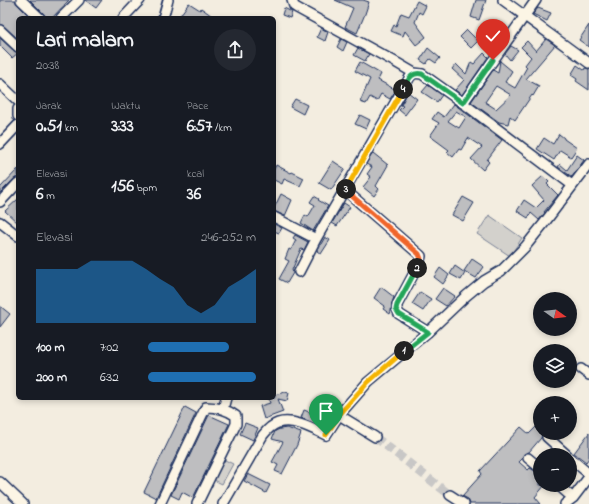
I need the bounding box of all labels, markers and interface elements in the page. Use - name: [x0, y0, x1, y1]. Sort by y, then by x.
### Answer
- pin: [476, 19, 510, 60]
- text: Lari malam: [36, 25, 134, 57]
- icon: check: [482, 25, 504, 47]
- button: share: [214, 29, 256, 71]
- text: 20:38: [36, 56, 59, 75]
- pin: 4: [393, 79, 413, 99]
- text: 4: [401, 81, 405, 97]
- text: Jarak: [36, 98, 61, 114]
- text: Waktu: [111, 98, 141, 114]
- text: Pace: [187, 98, 208, 114]
- text: 0.51: [36, 114, 62, 139]
- text: 3:33: [111, 114, 134, 139]
- text: 6:57: [187, 114, 212, 139]
- text: km: [62, 120, 78, 136]
- text: /km: [212, 120, 232, 136]
- text: Elevasi: [36, 166, 67, 182]
- text: kcal: [187, 166, 204, 182]
- text: 156: [111, 174, 134, 199]
- pin: 3: [336, 179, 356, 199]
- text: bpm: [134, 180, 157, 196]
- text: 3: [344, 181, 348, 197]
- text: 6: [36, 182, 43, 207]
- text: 36: [187, 182, 201, 207]
- text: m: [43, 188, 55, 204]
- text: Elevasi: [36, 228, 73, 247]
- text: 246–252 m: [201, 228, 256, 247]
- pin: 2: [407, 258, 427, 278]
- text: 2: [414, 260, 420, 276]
- north arrow: [533, 292, 577, 336]
- map controls: [533, 292, 577, 492]
- text: 100 m: [36, 338, 65, 357]
- text: 7:02: [100, 338, 119, 357]
- pin: 1: [394, 341, 414, 361]
- text: 1: [402, 343, 406, 359]
- button: layers: [533, 344, 577, 388]
- text: 200 m: [36, 368, 67, 387]
- text: 6:32: [100, 368, 119, 387]
- pin: [309, 394, 343, 435]
- button: +: [533, 396, 577, 440]
- icon: arrive: [315, 400, 337, 422]
- button: −: [533, 448, 577, 492]

